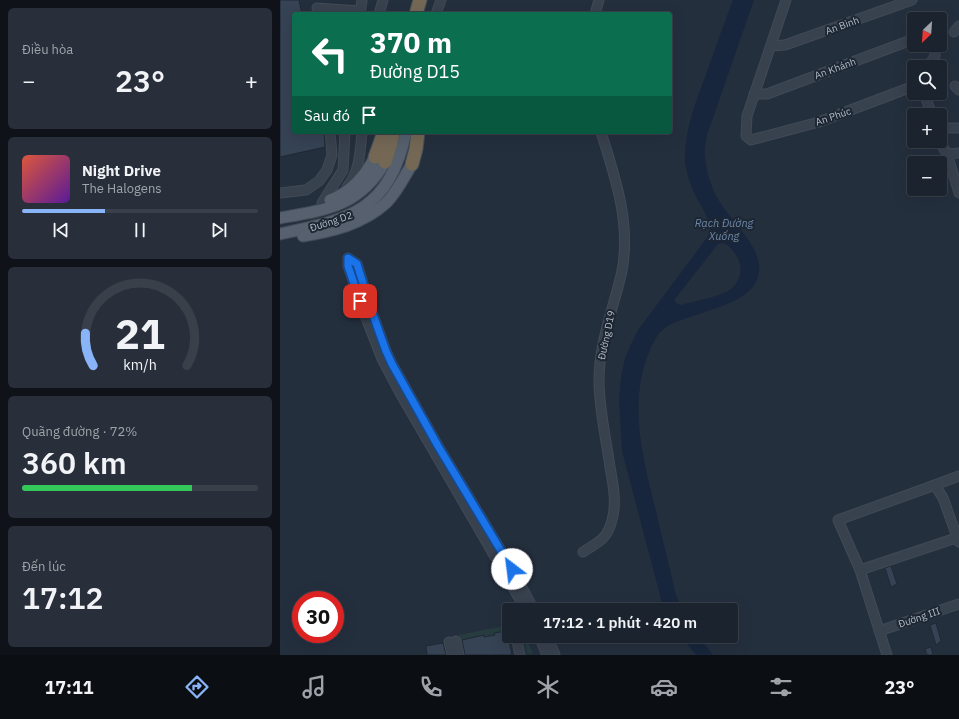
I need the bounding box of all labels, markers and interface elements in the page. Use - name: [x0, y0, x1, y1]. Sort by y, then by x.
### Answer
- north arrow: [907, 12, 947, 52]
- map controls: [907, 12, 947, 196]
- street label: An Bình: [824, 13, 861, 38]
- text: 370 m: [370, 24, 452, 61]
- icon: left: [304, 28, 356, 80]
- text: Điều hòa: [22, 41, 73, 58]
- street label: An Khánh: [813, 55, 858, 82]
- text: Đường D15: [370, 60, 460, 83]
- button: search: [907, 60, 947, 100]
- text: 23°: [115, 61, 165, 100]
- text: −: [22, 66, 35, 95]
- text: +: [245, 66, 258, 95]
- icon: arrive: [358, 104, 380, 126]
- street label: An Phúc: [814, 104, 853, 129]
- text: Sau đó: [304, 106, 350, 125]
- button: +: [907, 108, 947, 148]
- button: −: [907, 156, 947, 196]
- text: Night Drive: [82, 161, 161, 180]
- text: The Halogens: [82, 180, 162, 197]
- street label: Đường D2: [308, 208, 354, 234]
- water label: Rạch Đường Xuống: [695, 216, 754, 243]
- icon: previous: [50, 219, 72, 241]
- icon: pause: [129, 219, 151, 241]
- icon: next: [208, 219, 230, 241]
- pin: [343, 284, 377, 318]
- icon: arrive: [349, 290, 371, 312]
- text: 21: [115, 305, 165, 359]
- street label: Đường D19: [595, 309, 618, 361]
- text: km/h: [123, 354, 157, 373]
- text: Quãng đường · 72%: [22, 423, 137, 440]
- text: 360 km: [22, 443, 127, 482]
- position arrow: [491, 548, 533, 590]
- text: Đến lúc: [22, 558, 66, 575]
- text: 17:12: [22, 578, 104, 617]
- speed limit sign: 30: [292, 591, 344, 643]
- street label: Đường III: [897, 604, 942, 631]
- text: 17:12 · 1 phút · 420 m: [543, 613, 697, 632]
- icon: directions: [183, 673, 211, 701]
- icon: music: [300, 673, 328, 701]
- icon: phone: [417, 673, 445, 701]
- icon: climate: [534, 673, 562, 701]
- icon: car: [650, 673, 678, 701]
- icon: filters: [767, 673, 795, 701]
- text: 17:11: [44, 676, 94, 699]
- text: 23°: [884, 676, 914, 699]

